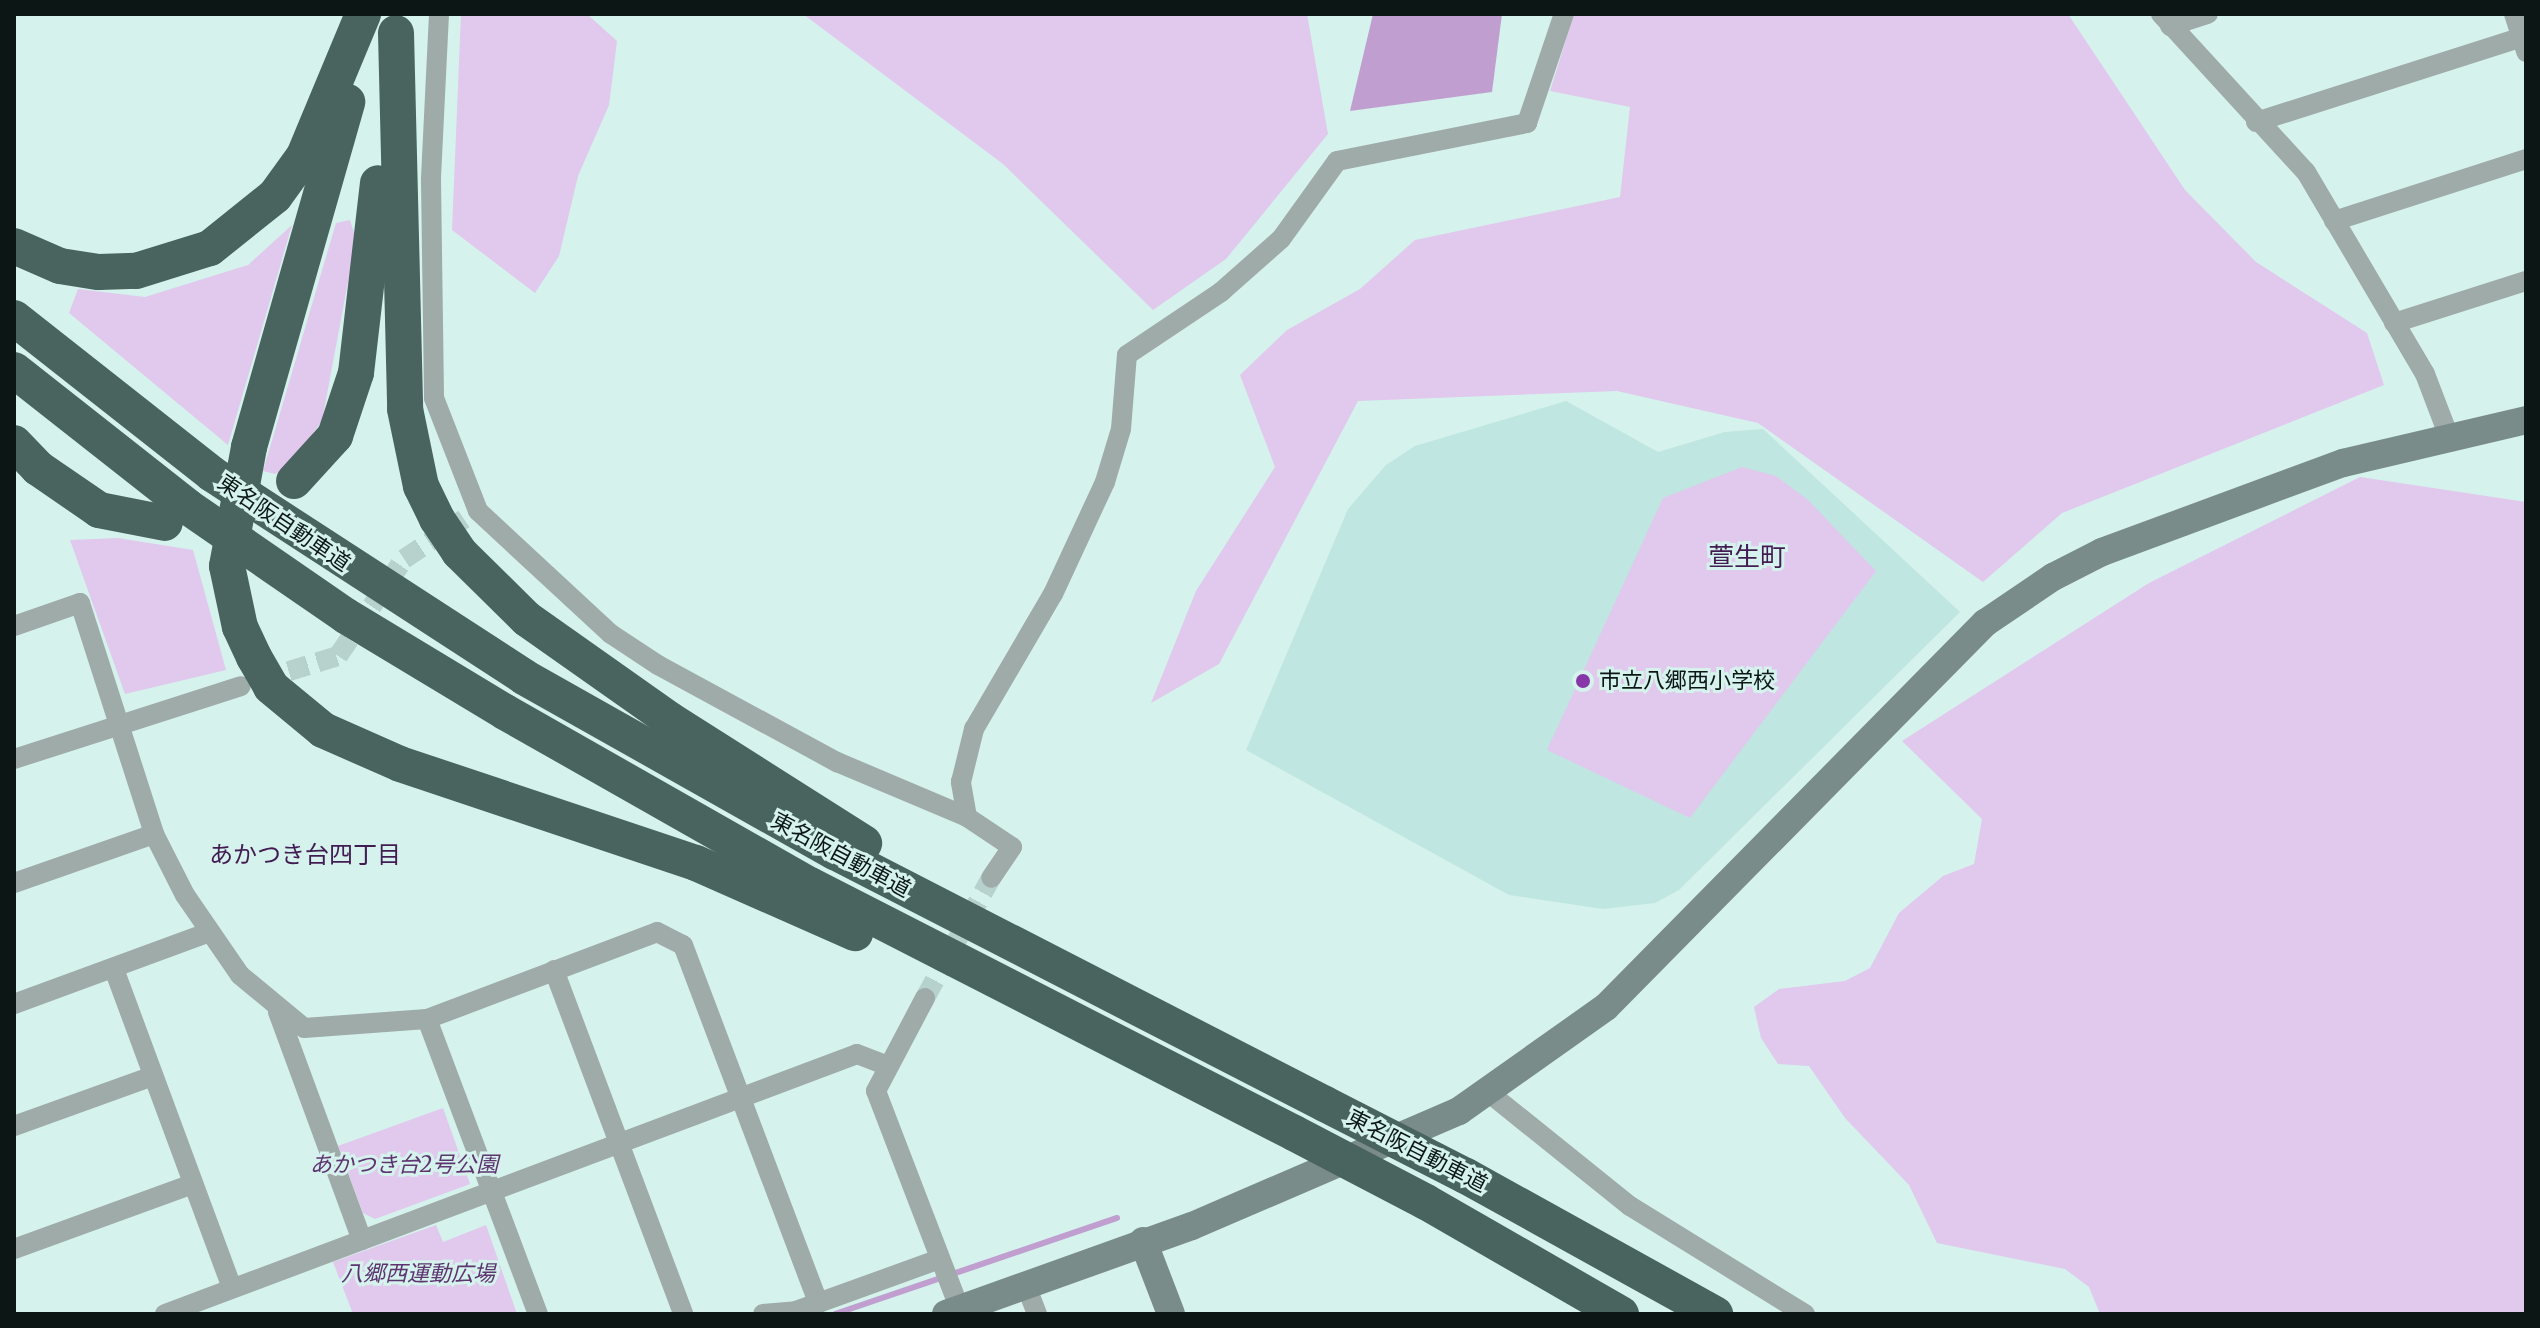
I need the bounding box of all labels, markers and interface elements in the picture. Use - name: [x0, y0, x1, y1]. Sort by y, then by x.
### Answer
- street label: 東名阪自動車道: [213, 469, 355, 577]
- district label: 萱生町: [1708, 541, 1786, 573]
- place label: 市立八郷西小学校: [1599, 668, 1775, 694]
- marker: 市立八郷西小学校: [1574, 672, 1592, 690]
- street label: 東名阪自動車道: [767, 807, 915, 903]
- district label: あかつき台四丁目: [209, 841, 401, 869]
- street label: 東名阪自動車道: [1342, 1104, 1492, 1198]
- park label: あかつき台2号公園: [310, 1152, 498, 1178]
- park label: 八郷西運動広場: [341, 1261, 495, 1287]

